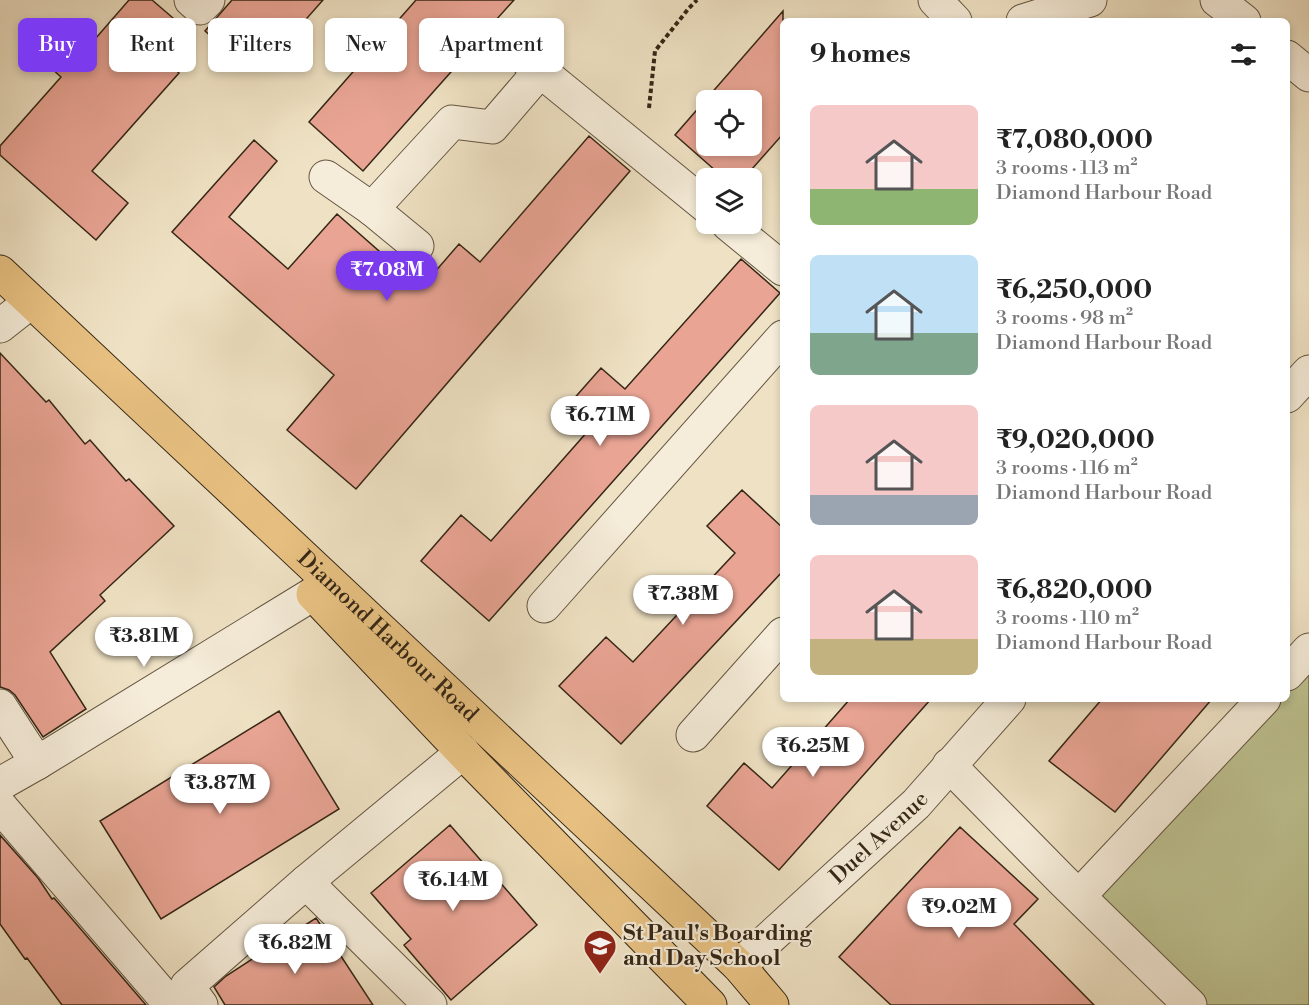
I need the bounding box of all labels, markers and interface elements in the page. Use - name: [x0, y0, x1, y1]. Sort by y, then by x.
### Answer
- chip: Buy: [18, 18, 97, 72]
- chip: Rent: [109, 18, 196, 72]
- chip: Filters: [208, 18, 313, 72]
- chip: New: [325, 18, 407, 72]
- chip: Apartment: [419, 18, 564, 72]
- text: 9 homes: [810, 38, 911, 70]
- icon: filters: [1227, 38, 1260, 71]
- map controls: [696, 90, 762, 234]
- button: locate: [696, 90, 762, 156]
- text: ₹7,080,000: [996, 124, 1153, 156]
- icon: home: [858, 129, 930, 201]
- text: 3 rooms · 113 m²: [996, 156, 1137, 181]
- button: layers: [696, 168, 762, 234]
- text: Diamond Harbour Road: [996, 181, 1212, 206]
- pin: ₹7.08M: [338, 251, 436, 302]
- text: ₹7.08M: [350, 258, 424, 283]
- text: ₹6,250,000: [996, 274, 1152, 306]
- icon: home: [858, 279, 930, 351]
- text: 3 rooms · 98 m²: [996, 306, 1133, 331]
- text: Diamond Harbour Road: [996, 331, 1212, 356]
- pin: ₹6.71M: [551, 396, 649, 447]
- text: ₹6.71M: [565, 403, 635, 428]
- text: ₹9,020,000: [996, 424, 1155, 456]
- icon: home: [858, 429, 930, 501]
- text: 3 rooms · 116 m²: [996, 456, 1138, 481]
- text: Diamond Harbour Road: [996, 481, 1212, 506]
- street label: Diamond Harbour Road: [292, 545, 484, 728]
- text: ₹6,820,000: [996, 574, 1153, 606]
- pin: ₹7.38M: [634, 575, 732, 626]
- icon: home: [858, 579, 930, 651]
- text: ₹7.38M: [647, 582, 719, 607]
- text: 3 rooms · 110 m²: [996, 606, 1139, 631]
- pin: ₹3.81M: [95, 617, 193, 668]
- text: ₹3.81M: [109, 624, 179, 649]
- text: Diamond Harbour Road: [996, 631, 1212, 656]
- pin: ₹6.25M: [764, 727, 862, 778]
- text: ₹6.25M: [776, 734, 850, 759]
- pin: ₹3.87M: [171, 764, 269, 815]
- text: ₹3.87M: [184, 771, 256, 796]
- street label: Duel Avenue: [824, 786, 934, 890]
- pin: ₹6.14M: [404, 861, 502, 912]
- text: ₹6.14M: [418, 868, 488, 893]
- pin: ₹9.02M: [910, 888, 1008, 939]
- text: ₹9.02M: [921, 895, 997, 920]
- place label: St Paul's Boarding and Day School: [623, 920, 812, 972]
- pin: ₹6.82M: [246, 924, 344, 975]
- school or university icon: St Paul's Boarding and Day School: [582, 928, 618, 975]
- text: ₹6.82M: [258, 931, 332, 956]

